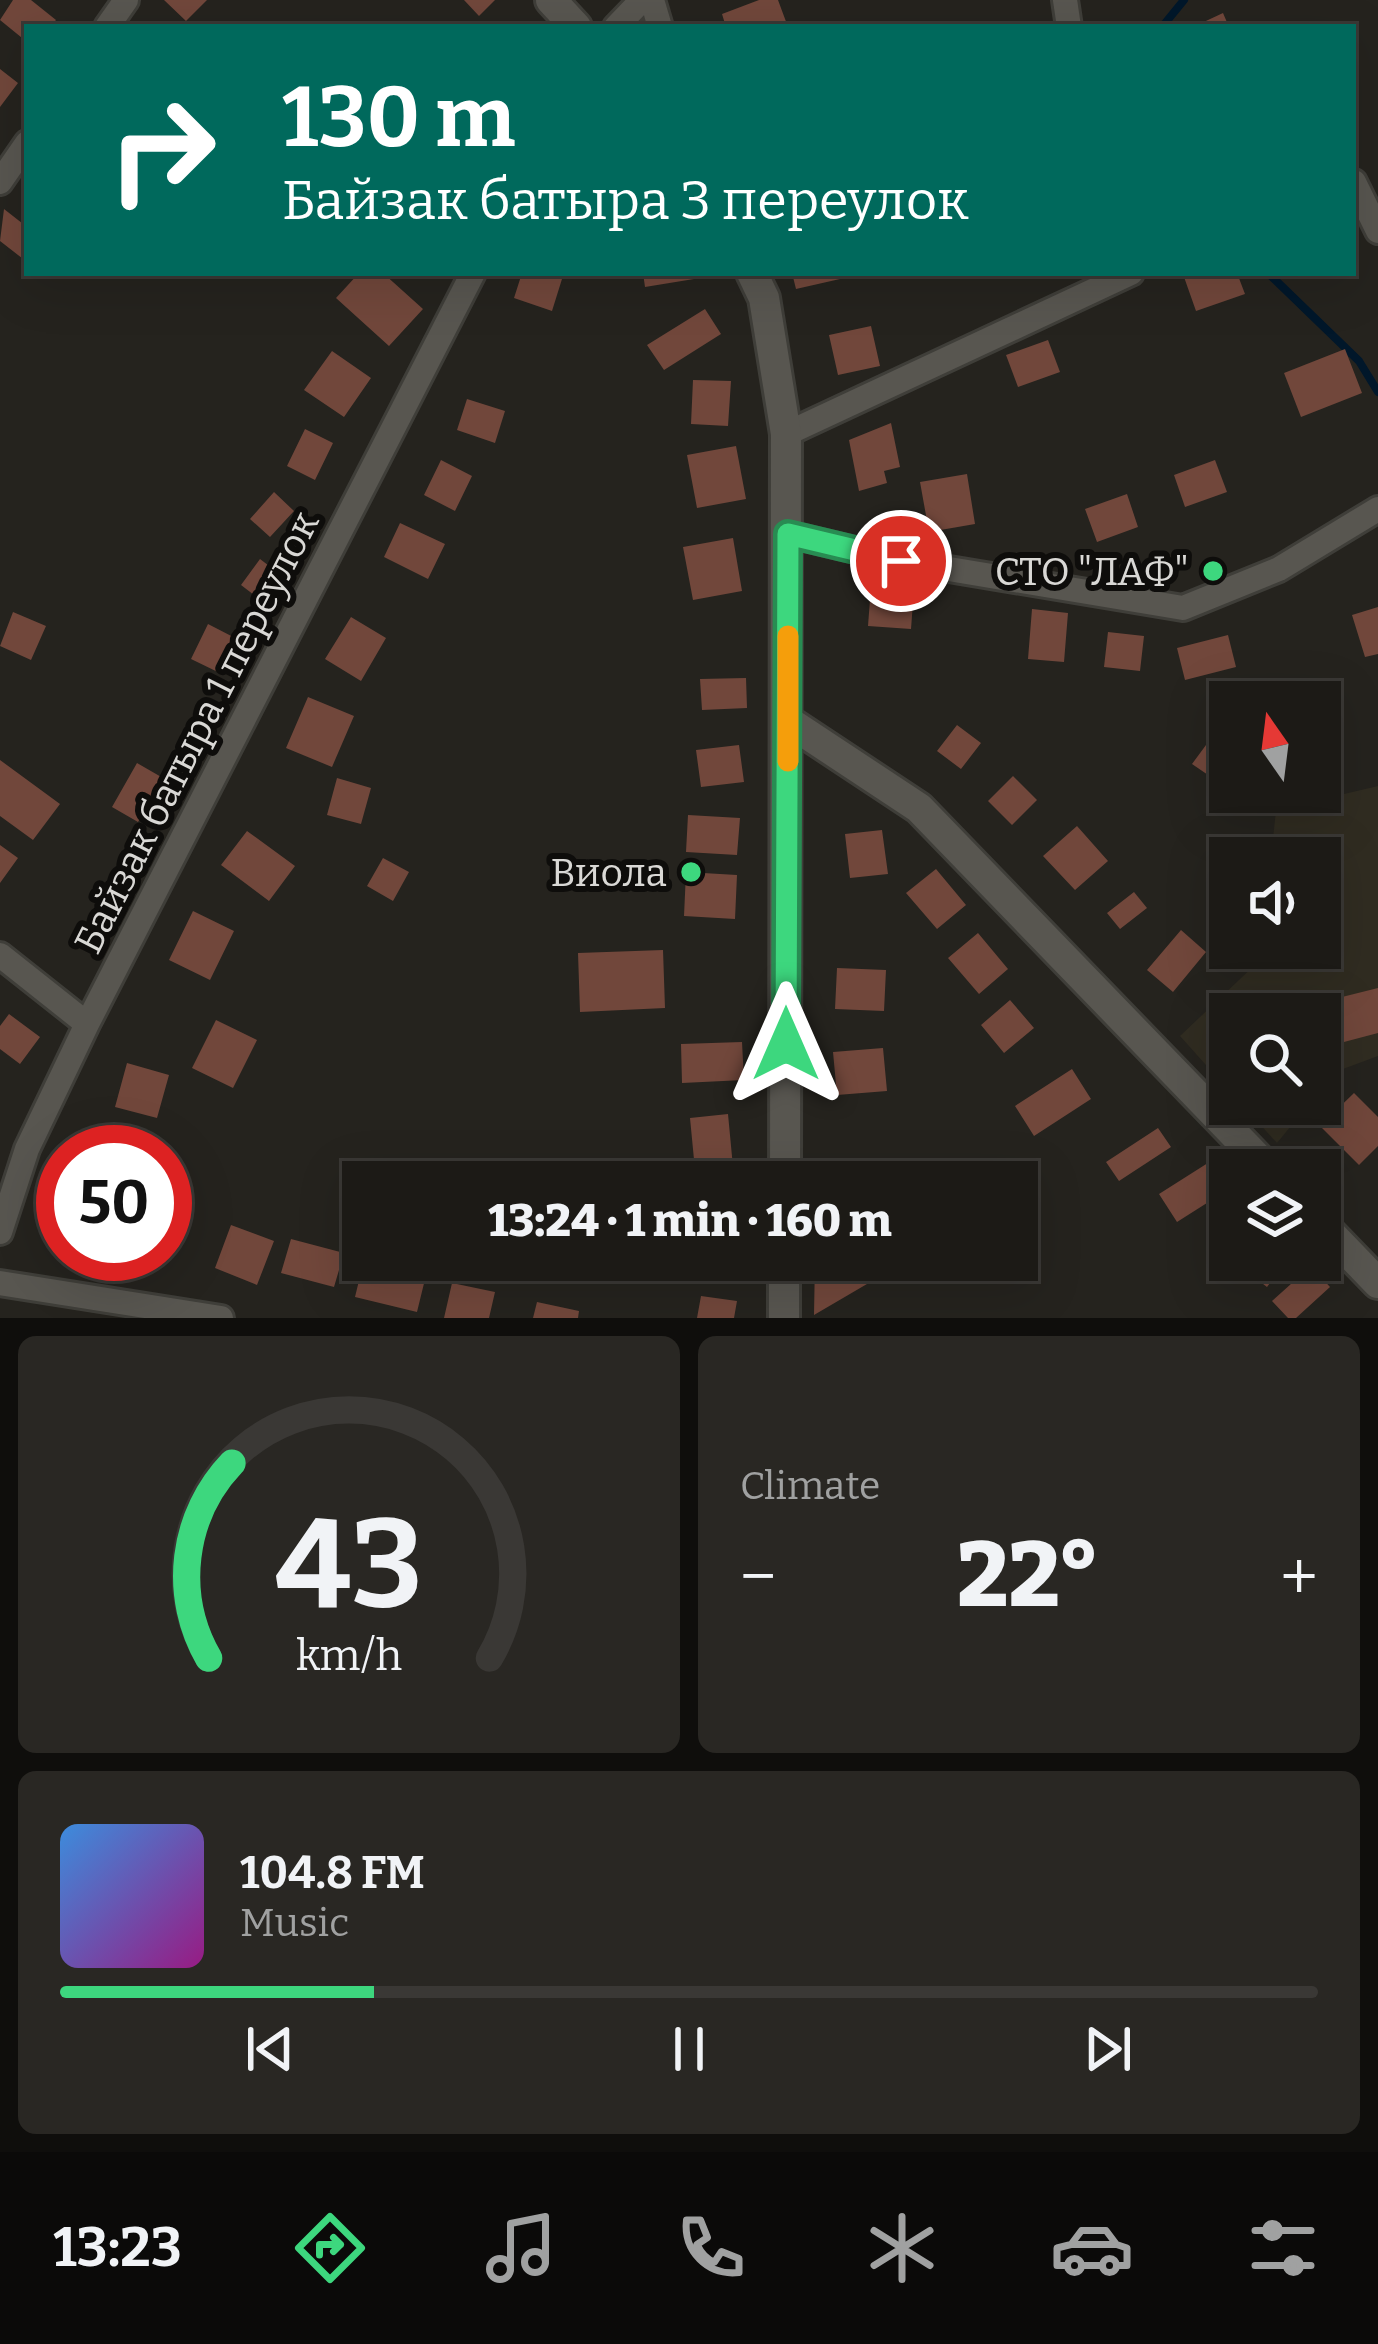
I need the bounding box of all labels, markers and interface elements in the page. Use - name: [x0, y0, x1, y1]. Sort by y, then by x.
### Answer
- text: 130 m: [282, 67, 515, 168]
- icon: right: [84, 72, 240, 228]
- text: Байзак батыра 3 переулок: [282, 169, 969, 233]
- street label: Байзак батыра 1 переулок: [65, 504, 329, 961]
- pin: [850, 510, 952, 612]
- icon: arrive: [868, 528, 934, 594]
- place label: СТО "ЛАФ": [995, 549, 1189, 595]
- marker: СТО "ЛАФ": [1200, 558, 1226, 584]
- north arrow: [1209, 681, 1341, 813]
- map controls: [1209, 681, 1341, 1281]
- button: sound: [1209, 837, 1341, 969]
- place label: Виола: [550, 850, 667, 896]
- marker: Виола: [678, 859, 704, 885]
- position arrow: [723, 981, 849, 1107]
- button: search: [1209, 993, 1341, 1125]
- speed limit sign: 50: [36, 1125, 192, 1281]
- button: layers: [1209, 1149, 1341, 1281]
- text: 13:24 · 1 min · 160 m: [488, 1194, 892, 1248]
- text: Climate: [740, 1463, 880, 1509]
- text: 43: [275, 1490, 423, 1640]
- text: 22°: [957, 1522, 1100, 1630]
- text: −: [740, 1537, 776, 1616]
- text: +: [1280, 1537, 1318, 1616]
- text: km/h: [296, 1629, 402, 1680]
- text: 104.8 FM: [240, 1846, 425, 1900]
- text: Music: [240, 1900, 349, 1946]
- icon: previous: [237, 2016, 303, 2082]
- icon: pause: [656, 2016, 722, 2082]
- icon: next: [1075, 2016, 1141, 2082]
- icon: directions: [288, 2206, 372, 2290]
- icon: music: [479, 2206, 563, 2290]
- icon: phone: [669, 2206, 753, 2290]
- icon: climate: [860, 2206, 944, 2290]
- icon: car: [1050, 2206, 1134, 2290]
- icon: filters: [1241, 2206, 1325, 2290]
- text: 13:23: [53, 2216, 182, 2280]

